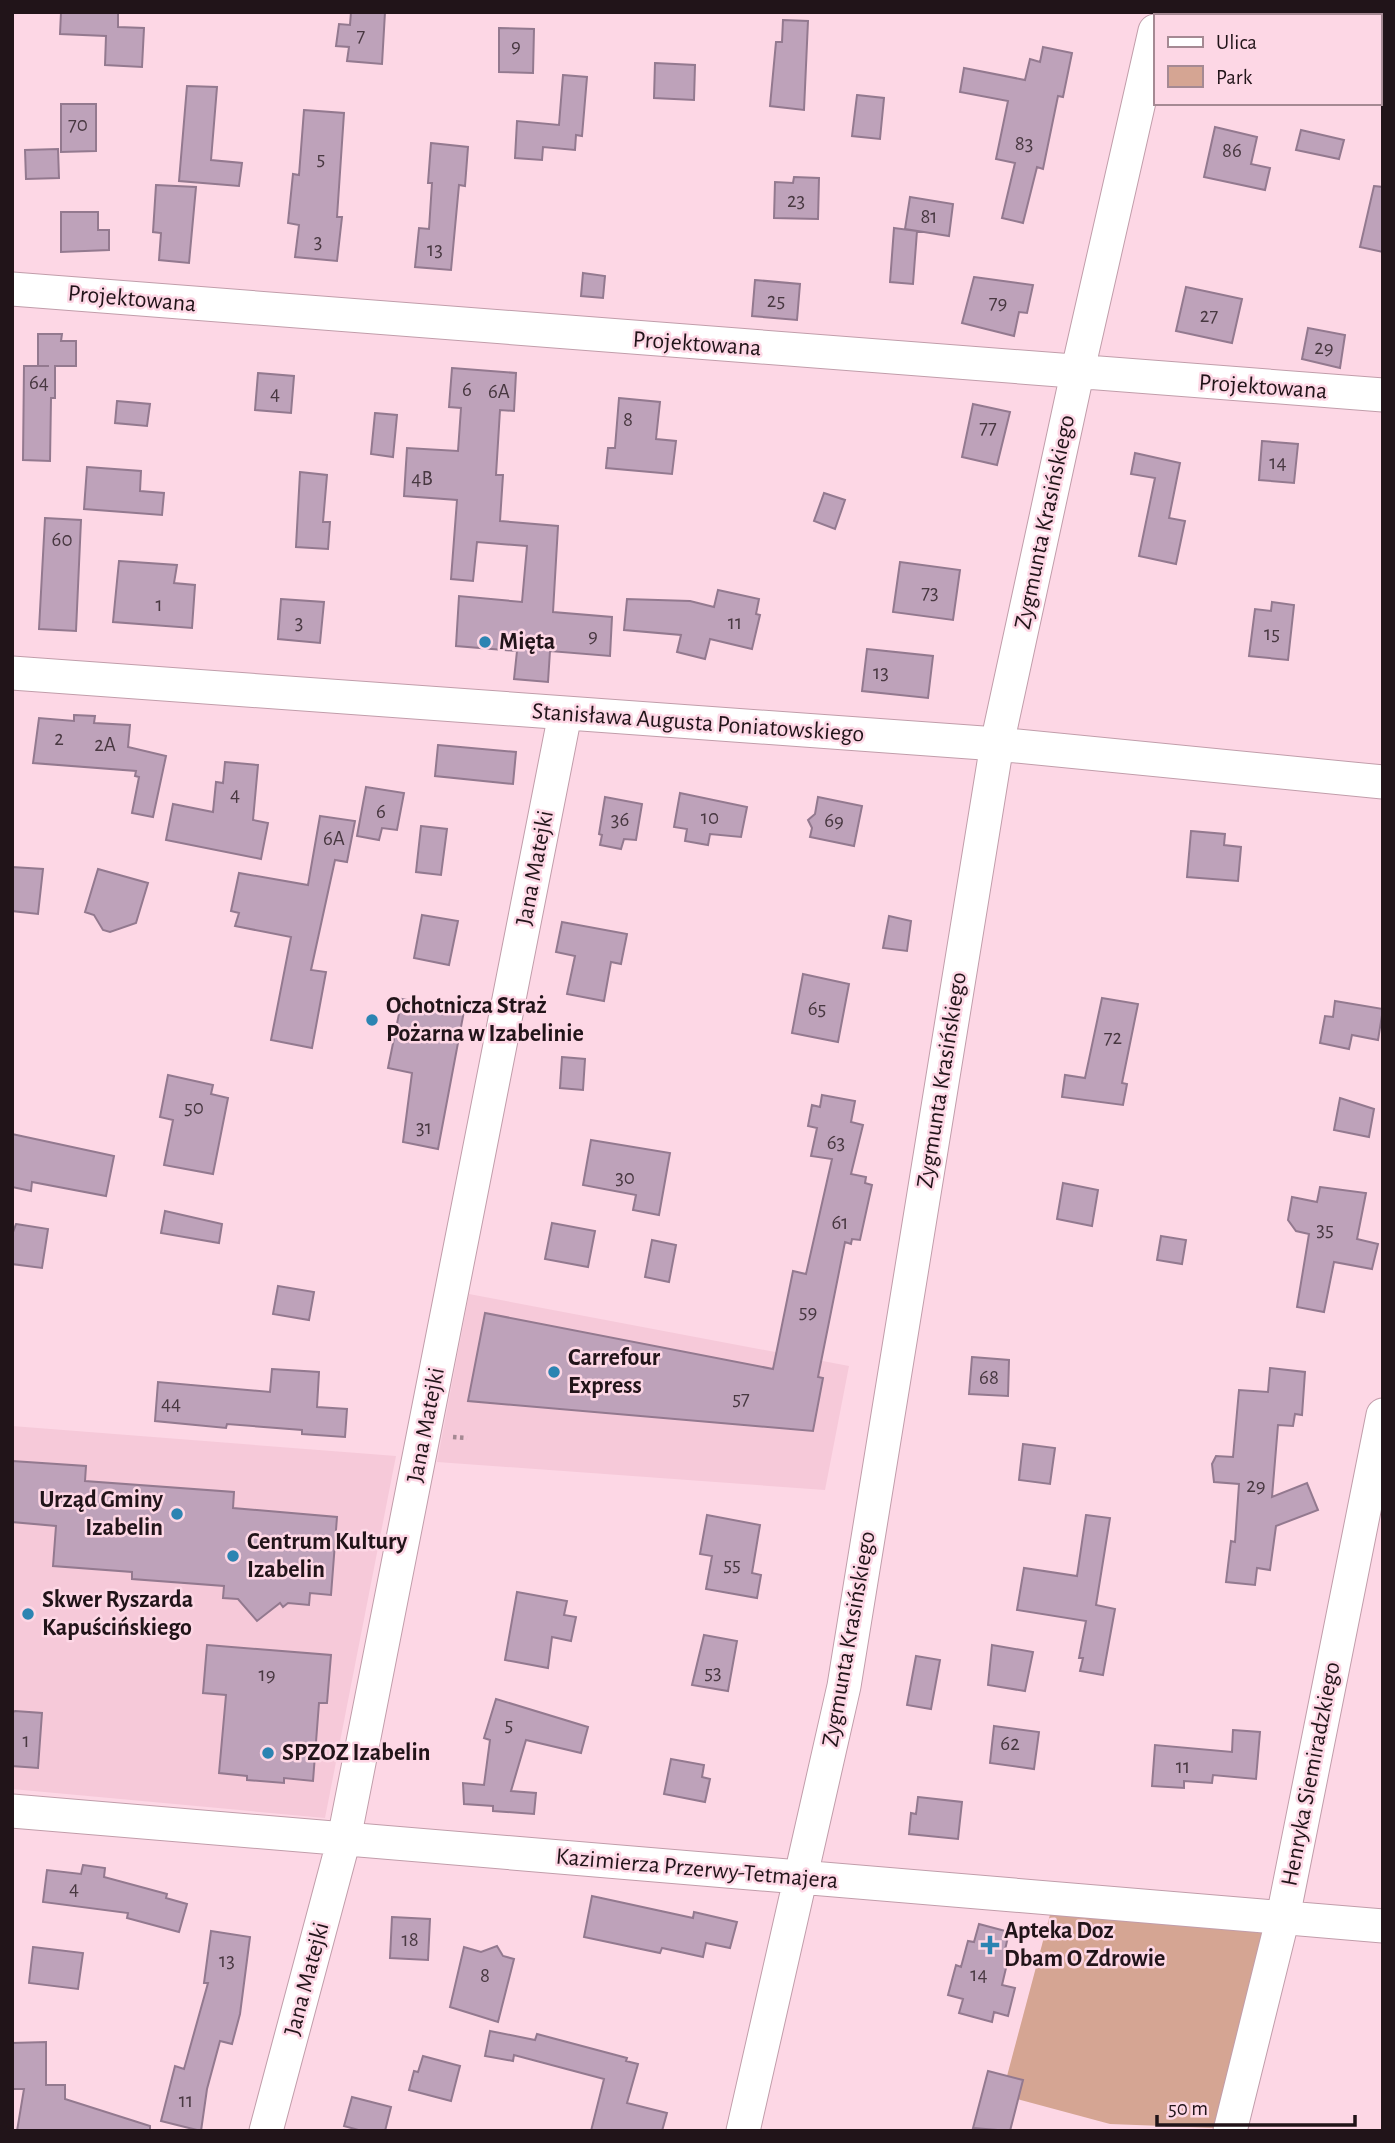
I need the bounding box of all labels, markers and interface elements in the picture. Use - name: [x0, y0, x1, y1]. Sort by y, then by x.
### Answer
- legend: [1154, 14, 1381, 105]
- house number: 7: [357, 25, 366, 46]
- text: Ulica: [1216, 32, 1257, 53]
- house number: 9: [511, 35, 521, 56]
- text: Park: [1216, 67, 1253, 88]
- house number: 70: [68, 114, 88, 135]
- house number: 83: [1015, 133, 1033, 154]
- house number: 86: [1222, 140, 1242, 161]
- house number: 5: [317, 148, 325, 169]
- house number: 23: [787, 190, 805, 211]
- house number: 81: [920, 206, 938, 227]
- house number: 3: [314, 231, 322, 252]
- house number: 13: [427, 239, 443, 260]
- street label: Projektowana: [67, 281, 197, 317]
- house number: 25: [767, 290, 785, 311]
- house number: 79: [989, 292, 1007, 313]
- house number: 27: [1200, 305, 1218, 326]
- street label: Projektowana: [632, 328, 762, 360]
- house number: 29: [1314, 337, 1334, 358]
- street label: Projektowana: [1198, 371, 1328, 403]
- house number: 64: [29, 372, 49, 393]
- house number: 6: [462, 379, 472, 400]
- house number: 6A: [488, 381, 510, 402]
- house number: 4: [270, 383, 280, 404]
- house number: 8: [623, 409, 633, 430]
- street label: Zygmunta Krasińskiego: [1011, 413, 1079, 631]
- house number: 77: [979, 417, 997, 438]
- house number: 14: [1269, 452, 1287, 473]
- house number: 4B: [411, 468, 433, 489]
- house number: 60: [52, 529, 72, 550]
- house number: 73: [921, 582, 939, 603]
- house number: 1: [155, 594, 163, 615]
- house number: 3: [295, 612, 303, 633]
- house number: 11: [728, 612, 742, 633]
- house number: 15: [1264, 623, 1280, 644]
- house number: 9: [588, 625, 598, 646]
- place label: Mięta: [499, 630, 555, 654]
- marker: Mięta: [477, 634, 493, 650]
- house number: 13: [873, 662, 889, 683]
- street label: Stanisława Augusta Poniatowskiego: [531, 699, 865, 747]
- house number: 2: [54, 728, 64, 749]
- house number: 2A: [94, 734, 116, 755]
- house number: 4: [230, 784, 240, 805]
- house number: 6: [376, 801, 386, 822]
- house number: 10: [701, 807, 719, 828]
- street label: Jana Matejki: [512, 809, 558, 927]
- house number: 36: [611, 809, 629, 830]
- house number: 69: [824, 810, 844, 831]
- house number: 6A: [323, 828, 345, 849]
- street label: Zygmunta Krasińskiego: [913, 970, 971, 1190]
- place label: Ochotnicza Straż Pożarna w Izabelinie: [386, 994, 584, 1046]
- house number: 65: [808, 998, 826, 1019]
- marker: Ochotnicza Straż Pożarna w Izabelinie: [364, 1012, 380, 1028]
- house number: 72: [1104, 1027, 1122, 1048]
- house number: 50: [184, 1097, 204, 1118]
- house number: 31: [416, 1117, 432, 1138]
- house number: 63: [827, 1132, 845, 1153]
- house number: 30: [615, 1167, 635, 1188]
- house number: 61: [831, 1212, 849, 1233]
- house number: 35: [1316, 1219, 1334, 1240]
- house number: 59: [799, 1301, 817, 1322]
- place label: Carrefour Express: [568, 1346, 661, 1398]
- marker: Carrefour Express: [546, 1364, 562, 1380]
- street label: Jana Matejki: [403, 1366, 449, 1484]
- house number: 68: [979, 1367, 999, 1388]
- house number: 57: [732, 1388, 750, 1409]
- house number: 44: [161, 1393, 181, 1414]
- house number: 29: [1246, 1475, 1266, 1496]
- place label: Urząd Gminy Izabelin: [39, 1488, 163, 1540]
- marker: Urząd Gminy Izabelin: [169, 1506, 185, 1522]
- street label: Zygmunta Krasińskiego: [818, 1529, 880, 1749]
- place label: Centrum Kultury Izabelin: [247, 1530, 407, 1582]
- marker: Centrum Kultury Izabelin: [225, 1548, 241, 1564]
- house number: 55: [723, 1554, 741, 1575]
- place label: Skwer Ryszarda Kapuścińskiego: [42, 1588, 193, 1640]
- marker: Skwer Ryszarda Kapuścińskiego: [20, 1606, 36, 1622]
- street label: Henryka Siemiradzkiego: [1277, 1660, 1345, 1888]
- house number: 53: [704, 1662, 722, 1683]
- house number: 19: [258, 1664, 276, 1685]
- house number: 5: [505, 1714, 513, 1735]
- house number: 1: [22, 1730, 30, 1751]
- house number: 62: [1000, 1733, 1020, 1754]
- place label: SPZOZ Izabelin: [282, 1741, 430, 1765]
- marker: SPZOZ Izabelin: [260, 1745, 276, 1761]
- house number: 11: [1176, 1756, 1190, 1777]
- street label: Kazimierza Przerwy-Tetmajera: [555, 1845, 839, 1893]
- house number: 4: [69, 1878, 79, 1899]
- place label: Apteka Doz Dbam O Zdrowie: [1004, 1919, 1165, 1971]
- street label: Jana Matejki: [280, 1920, 334, 2038]
- house number: 18: [401, 1929, 419, 1950]
- marker: Apteka Doz Dbam O Zdrowie: [982, 1937, 998, 1953]
- house number: 13: [219, 1950, 235, 1971]
- house number: 14: [970, 1964, 988, 1985]
- house number: 8: [480, 1965, 490, 1986]
- scale bar: [1157, 2084, 1355, 2128]
- house number: 11: [179, 2090, 193, 2111]
- text: 50 m: [1168, 2098, 1208, 2119]

